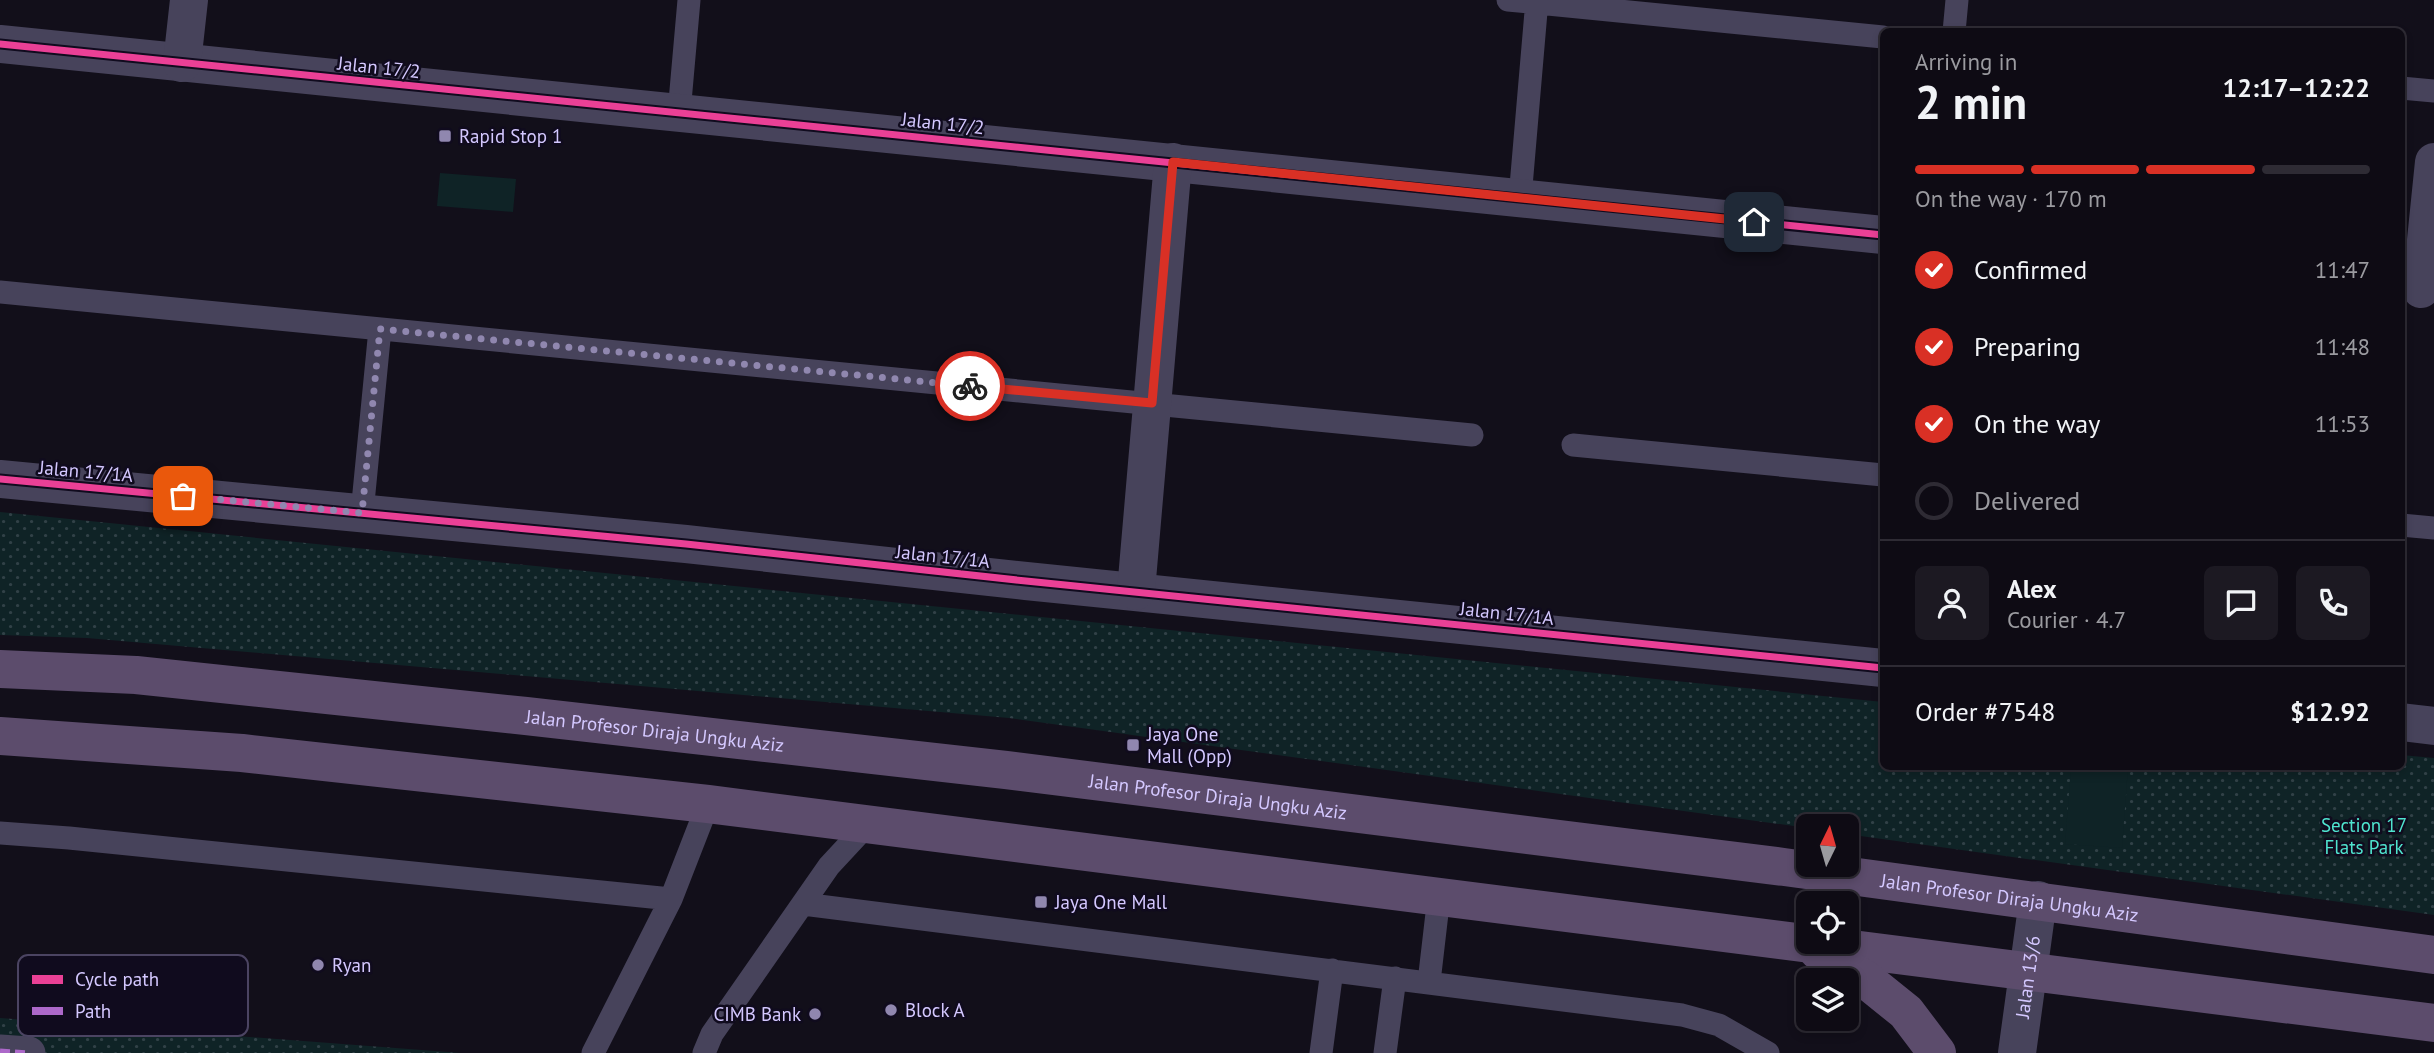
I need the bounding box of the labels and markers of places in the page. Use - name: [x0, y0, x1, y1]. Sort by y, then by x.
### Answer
- place label: Rapid Stop 1: [459, 124, 562, 148]
- marker: Rapid Stop 1: [437, 128, 453, 144]
- pin: [1724, 192, 1784, 252]
- pin: [153, 466, 213, 526]
- place label: Jaya One Mall (Opp): [1146, 722, 1232, 768]
- marker: Jaya One Mall (Opp): [1125, 737, 1141, 753]
- place label: Jaya One Mall: [1054, 890, 1167, 914]
- marker: Jaya One Mall: [1033, 894, 1049, 910]
- place label: Ryan: [332, 953, 371, 977]
- marker: Ryan: [310, 957, 326, 973]
- place label: Block A: [905, 998, 965, 1022]
- place label: CIMB Bank: [713, 1002, 801, 1026]
- marker: Block A: [883, 1002, 899, 1018]
- marker: CIMB Bank: [807, 1006, 823, 1022]

